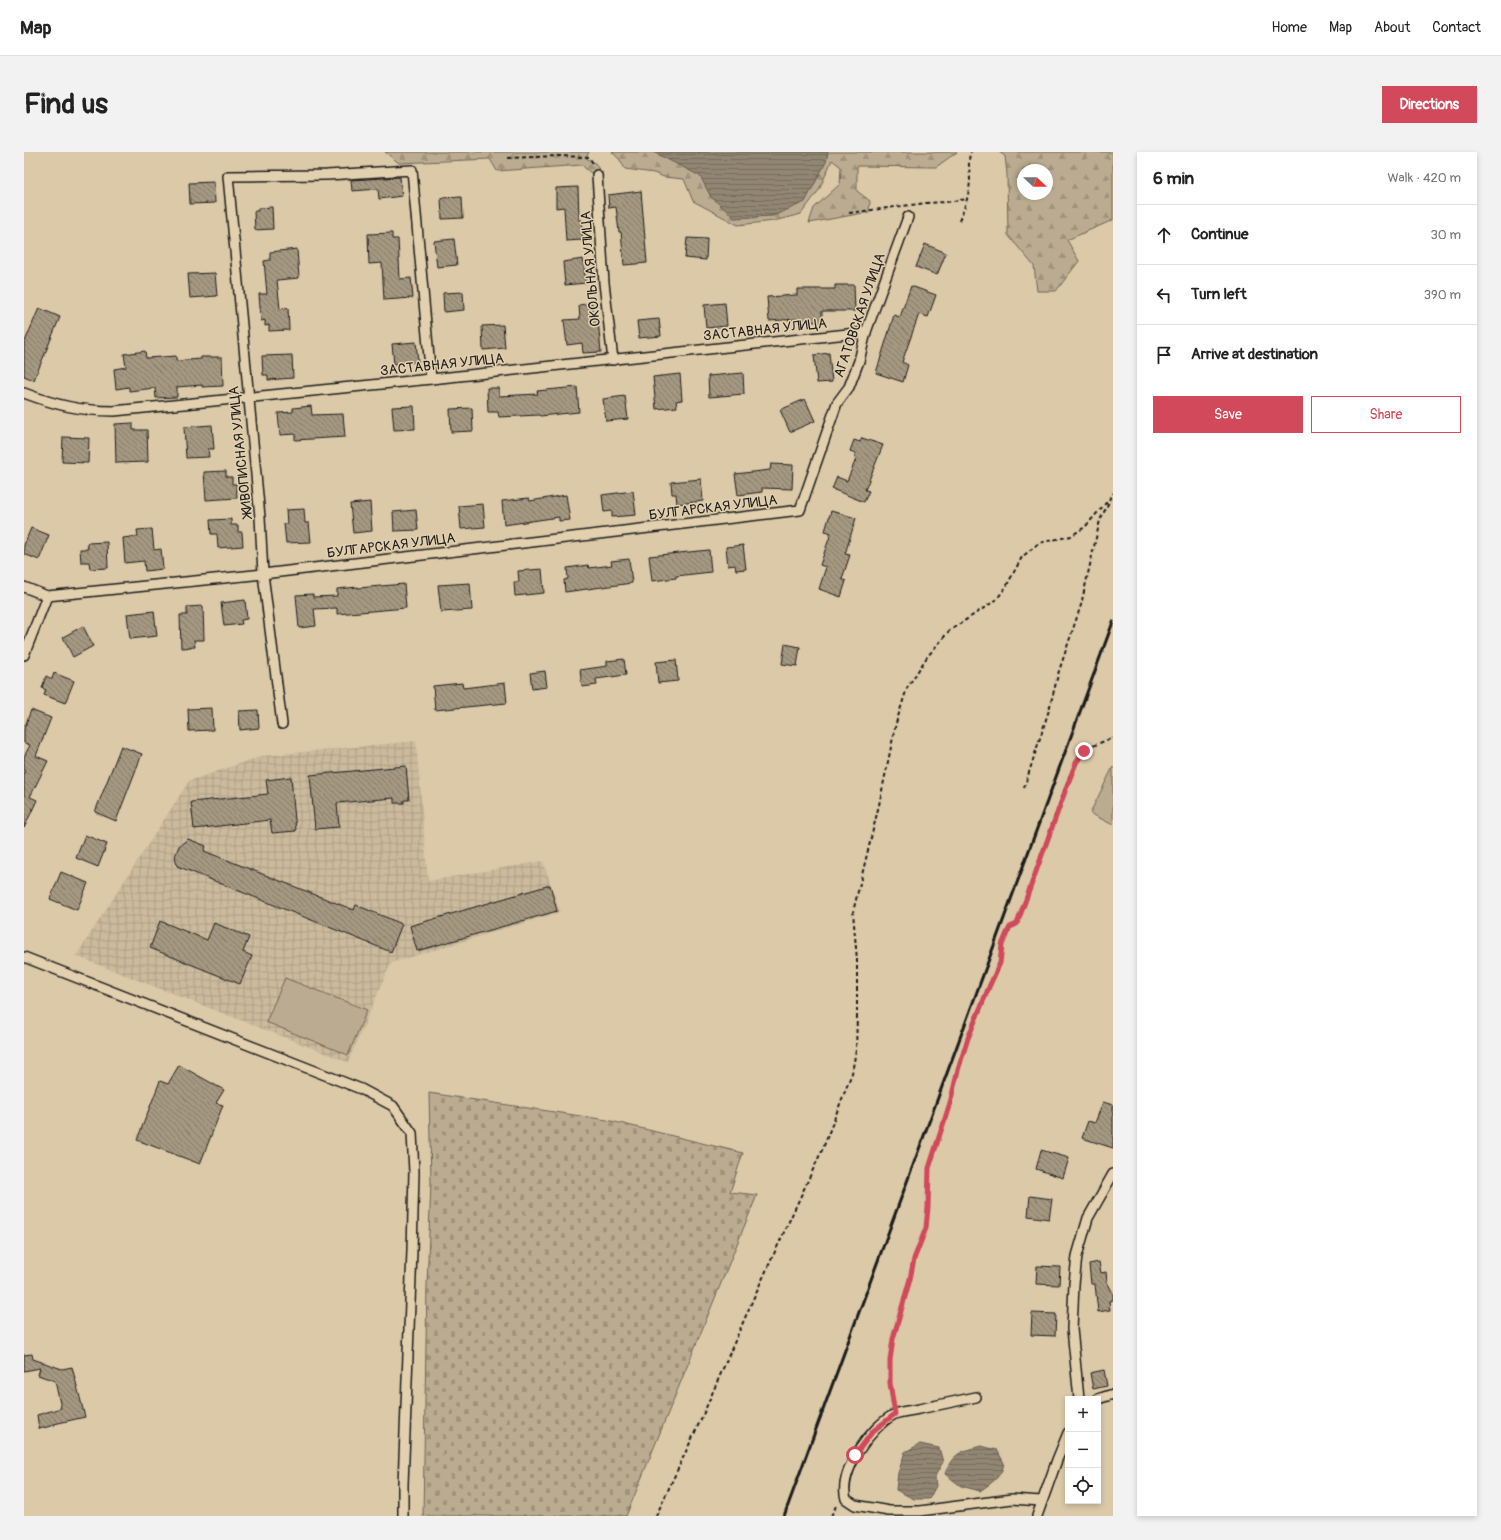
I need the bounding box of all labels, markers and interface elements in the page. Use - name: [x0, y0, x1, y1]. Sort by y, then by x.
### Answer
- text: Map: [20, 16, 51, 40]
- text: Home: [1272, 19, 1307, 36]
- text: Map: [1329, 19, 1352, 36]
- text: About: [1374, 19, 1410, 36]
- text: Contact: [1432, 19, 1481, 36]
- button: Directions: [1382, 86, 1477, 123]
- text: Find us: [24, 87, 108, 122]
- north arrow: [1017, 164, 1053, 200]
- text: 6 min: [1153, 168, 1194, 189]
- text: Walk · 420 m: [1387, 170, 1461, 186]
- street label: ОКОЛЬНАЯ УЛИЦА: [577, 210, 604, 327]
- icon: ahead: [1153, 224, 1175, 246]
- text: Continue: [1191, 225, 1249, 244]
- text: 30 m: [1431, 227, 1461, 243]
- street label: АГАТОВСКАЯ УЛИЦА: [830, 251, 889, 380]
- icon: left: [1153, 284, 1175, 306]
- text: Turn left: [1191, 285, 1247, 304]
- text: 390 m: [1424, 287, 1461, 303]
- street label: ЗАСТАВНАЯ УЛИЦА: [702, 315, 828, 344]
- icon: arrive: [1153, 344, 1175, 366]
- text: Arrive at destination: [1191, 345, 1318, 364]
- street label: ЗАСТАВНАЯ УЛИЦА: [379, 350, 505, 379]
- street label: ЖИВОПИСНАЯ УЛИЦА: [225, 385, 256, 521]
- button: Save: [1153, 396, 1303, 433]
- button: Share: [1311, 396, 1461, 433]
- street label: БУЛГАРСКАЯ УЛИЦА: [648, 491, 778, 524]
- street label: БУЛГАРСКАЯ УЛИЦА: [326, 529, 456, 562]
- route end: [1075, 742, 1093, 760]
- map controls: [1065, 1396, 1101, 1504]
- button: +: [1065, 1396, 1101, 1432]
- button: −: [1065, 1432, 1101, 1468]
- route start: [846, 1446, 864, 1464]
- button: locate: [1065, 1468, 1101, 1504]

